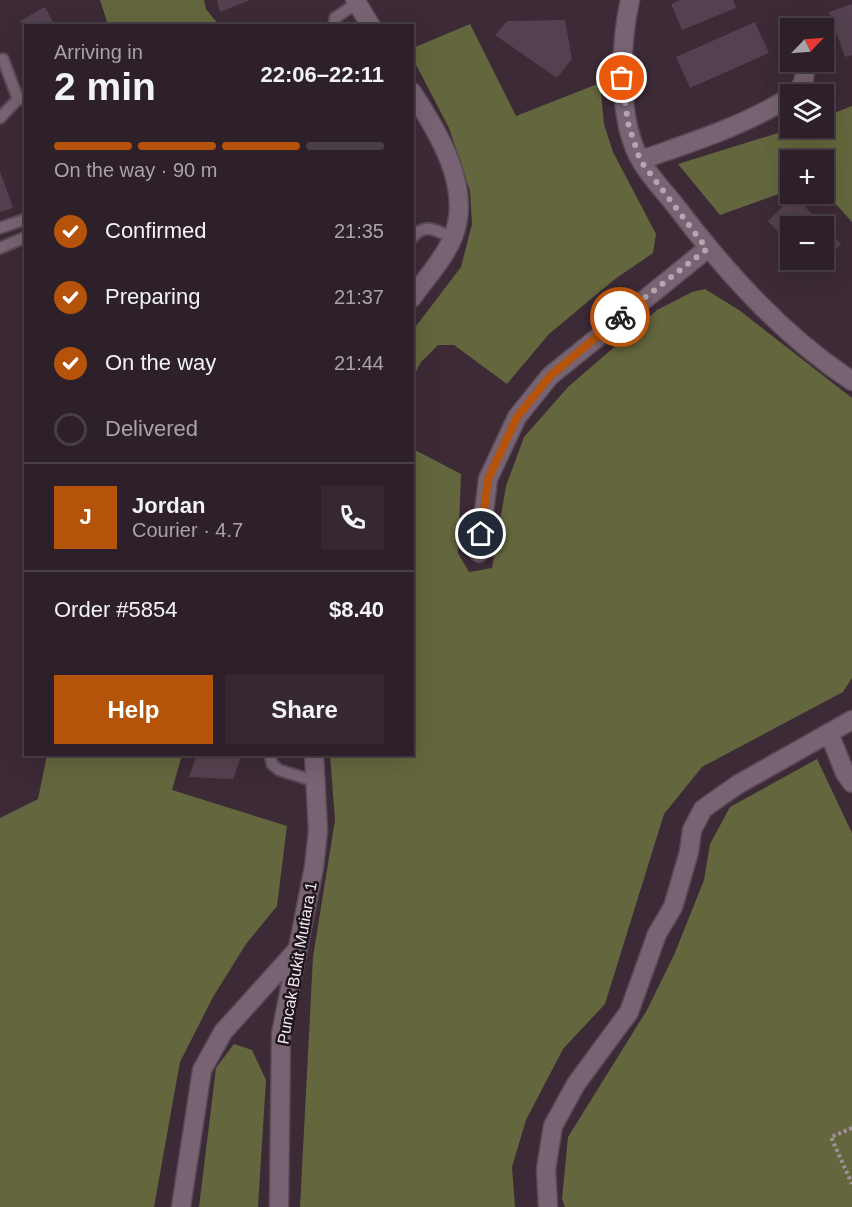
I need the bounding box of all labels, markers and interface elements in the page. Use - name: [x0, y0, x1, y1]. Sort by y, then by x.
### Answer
- north arrow: [780, 18, 834, 72]
- map controls: [780, 18, 834, 270]
- text: Arriving in: [54, 41, 143, 63]
- pin: [596, 52, 647, 103]
- icon: bag: [605, 61, 638, 94]
- text: 22:06–22:11: [260, 62, 384, 87]
- text: 2 min: [54, 65, 156, 108]
- button: layers: [780, 84, 834, 138]
- button: +: [780, 150, 834, 204]
- text: On the way · 90 m: [54, 159, 217, 181]
- icon: check: [54, 215, 87, 248]
- button: −: [780, 216, 834, 270]
- text: Confirmed: [105, 218, 206, 243]
- text: 21:35: [334, 220, 384, 242]
- icon: check: [54, 281, 87, 314]
- text: Preparing: [105, 284, 200, 309]
- text: 21:37: [334, 286, 384, 308]
- courier: [590, 287, 650, 347]
- icon: bike: [604, 301, 637, 334]
- icon: check: [54, 347, 87, 380]
- text: On the way: [105, 350, 216, 375]
- text: 21:44: [334, 352, 384, 374]
- text: Delivered: [105, 416, 198, 441]
- button: phone: [321, 486, 384, 549]
- text: Jordan: [132, 493, 205, 518]
- text: J: [79, 504, 92, 529]
- pin: [455, 508, 506, 559]
- icon: home: [464, 517, 497, 550]
- text: Courier · 4.7: [132, 519, 243, 541]
- text: Order #5854: [54, 597, 178, 622]
- text: $8.40: [329, 597, 384, 622]
- button: Help: [54, 675, 213, 744]
- button: Share: [225, 675, 384, 744]
- street label: Puncak Bukit Mutiara 1: [274, 880, 320, 1045]

